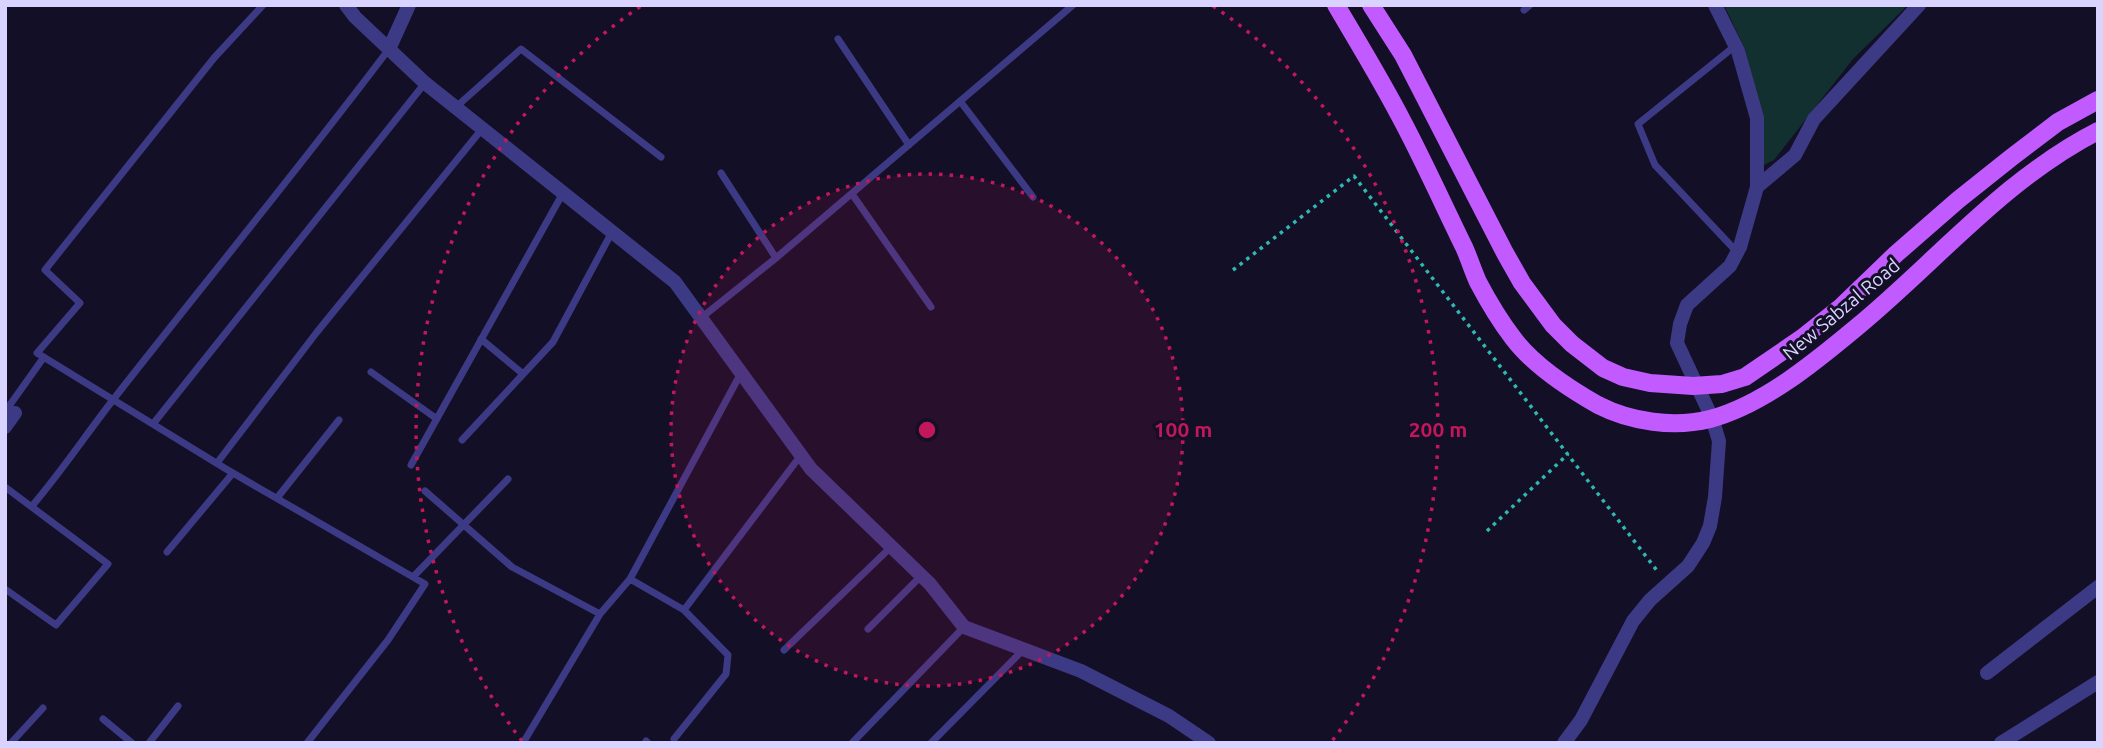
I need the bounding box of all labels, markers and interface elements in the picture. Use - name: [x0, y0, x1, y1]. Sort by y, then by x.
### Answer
- street label: New Sabzal Road: [1778, 254, 1904, 364]
- text: 100 m: [1154, 417, 1212, 441]
- text: 200 m: [1409, 417, 1467, 441]
- centre of rings: [915, 418, 939, 442]

